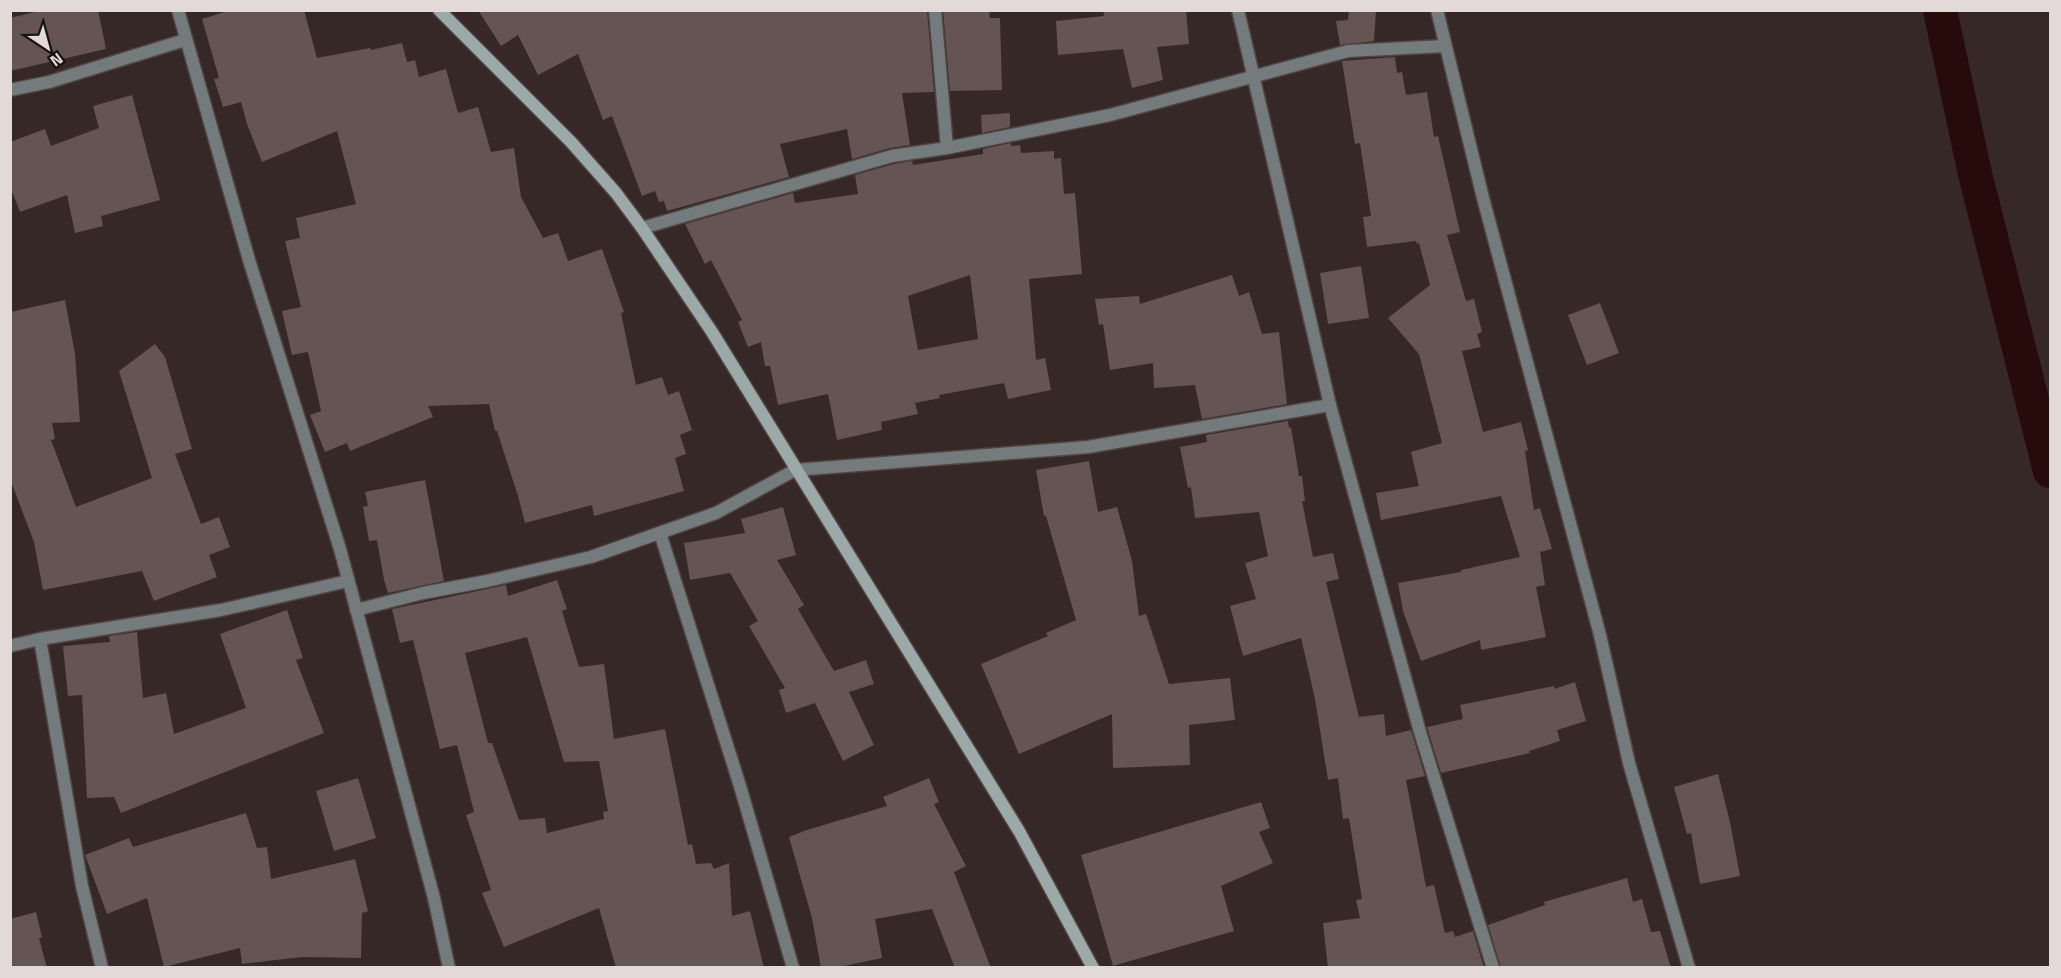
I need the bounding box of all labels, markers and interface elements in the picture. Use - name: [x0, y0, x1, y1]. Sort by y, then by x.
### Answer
- north arrow: [18, 18, 78, 78]
- text: N: [45, 47, 68, 73]

